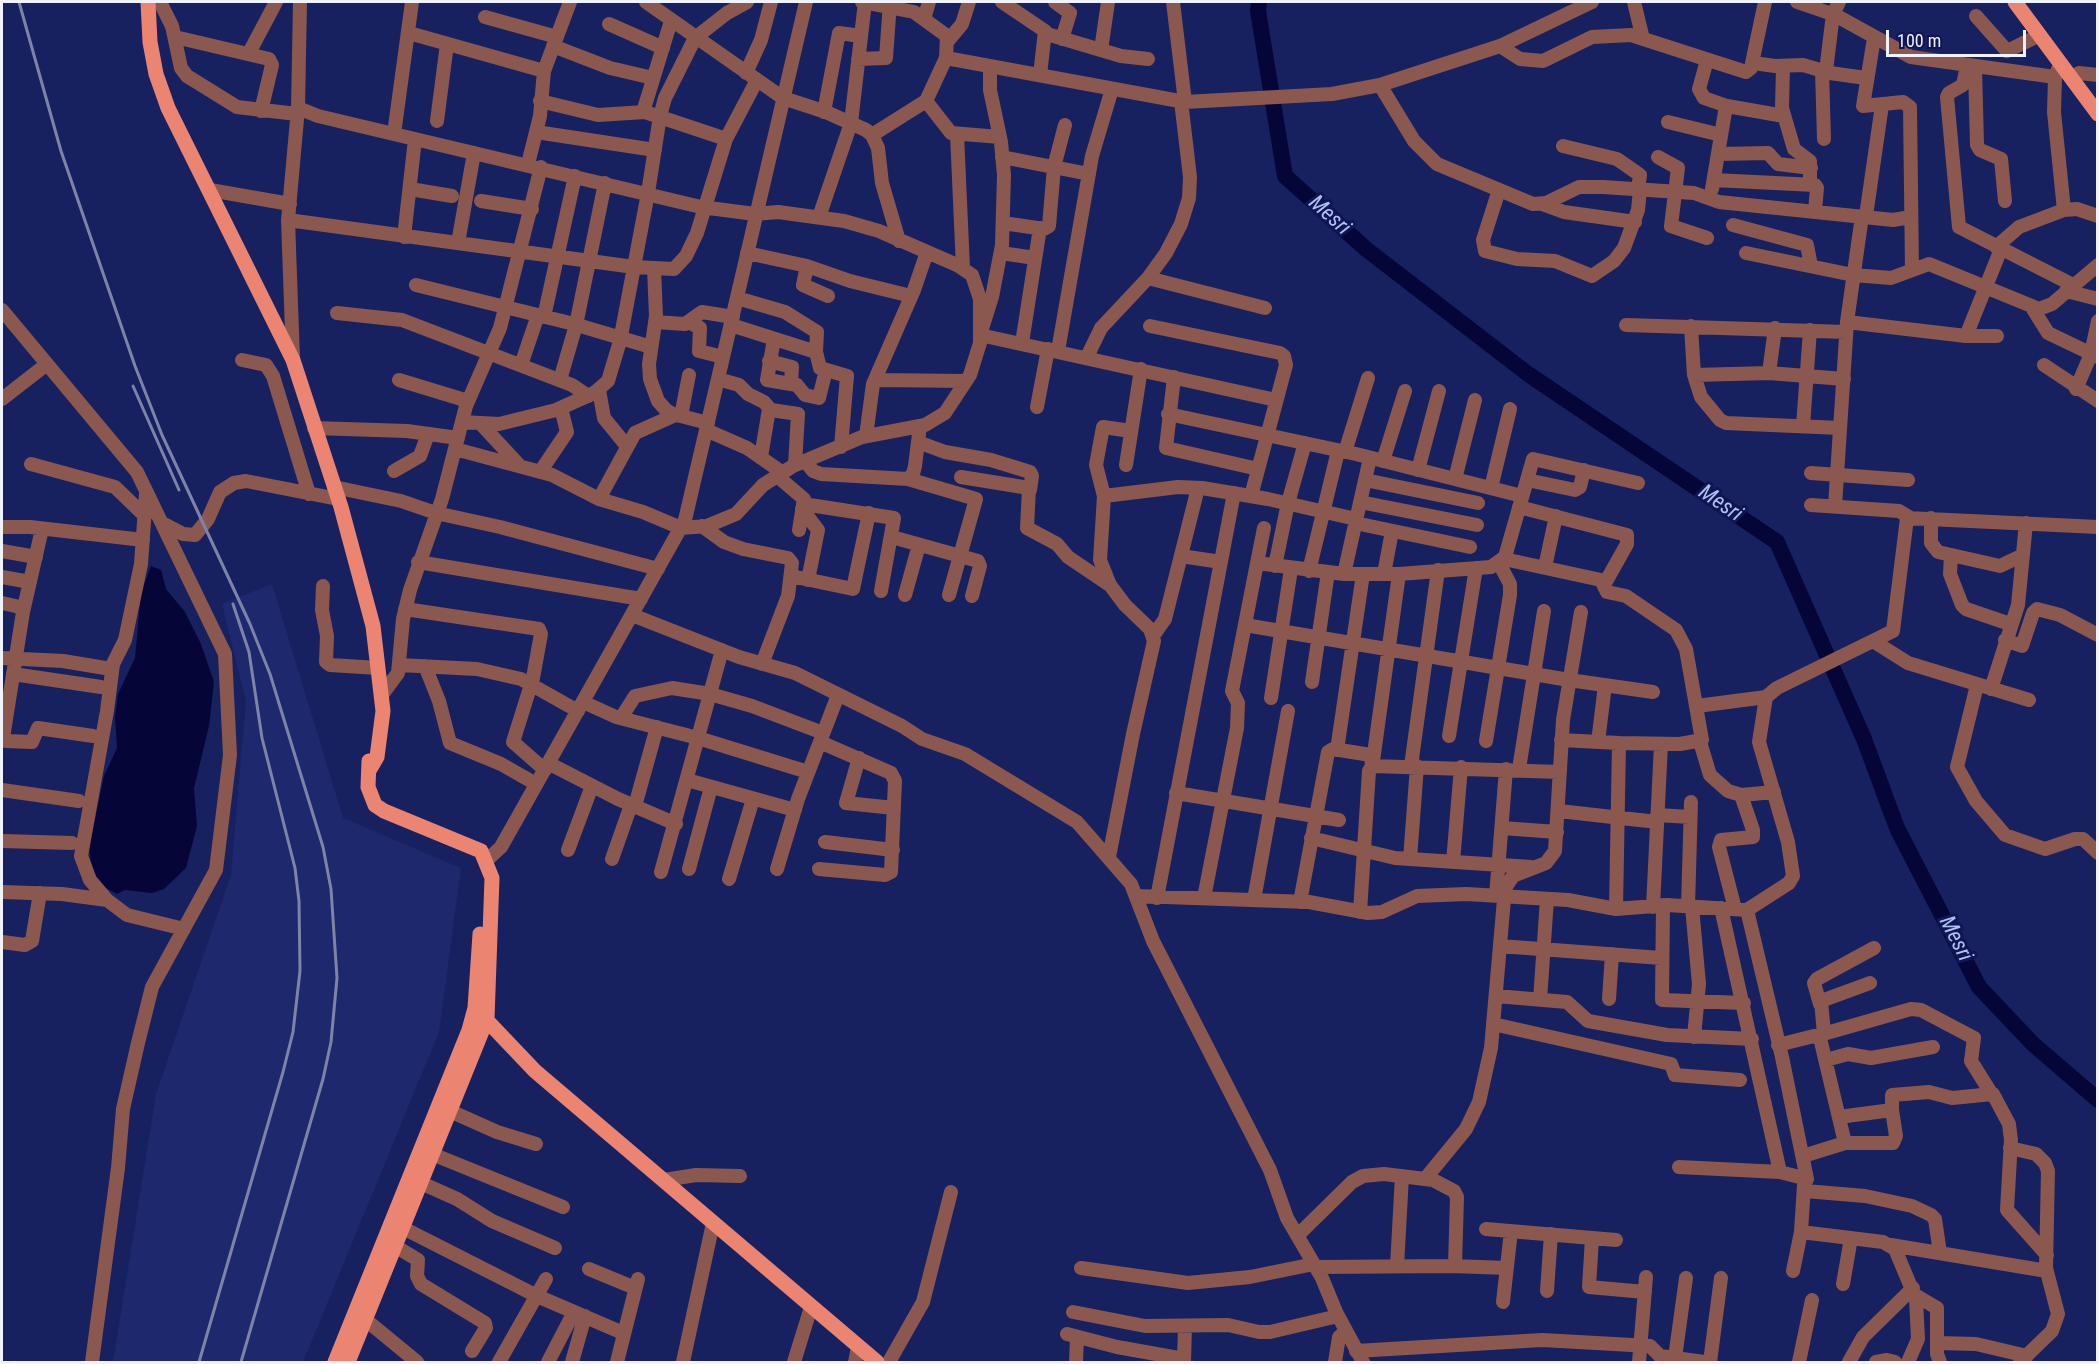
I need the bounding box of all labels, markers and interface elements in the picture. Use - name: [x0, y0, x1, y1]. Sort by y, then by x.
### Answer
- scale bar: [1889, 18, 2028, 56]
- text: 100 m: [1897, 30, 1941, 51]
- water label: Mesri: [1303, 190, 1355, 242]
- water label: Mesri: [1693, 480, 1747, 528]
- water label: Mesri: [1933, 912, 1977, 966]

